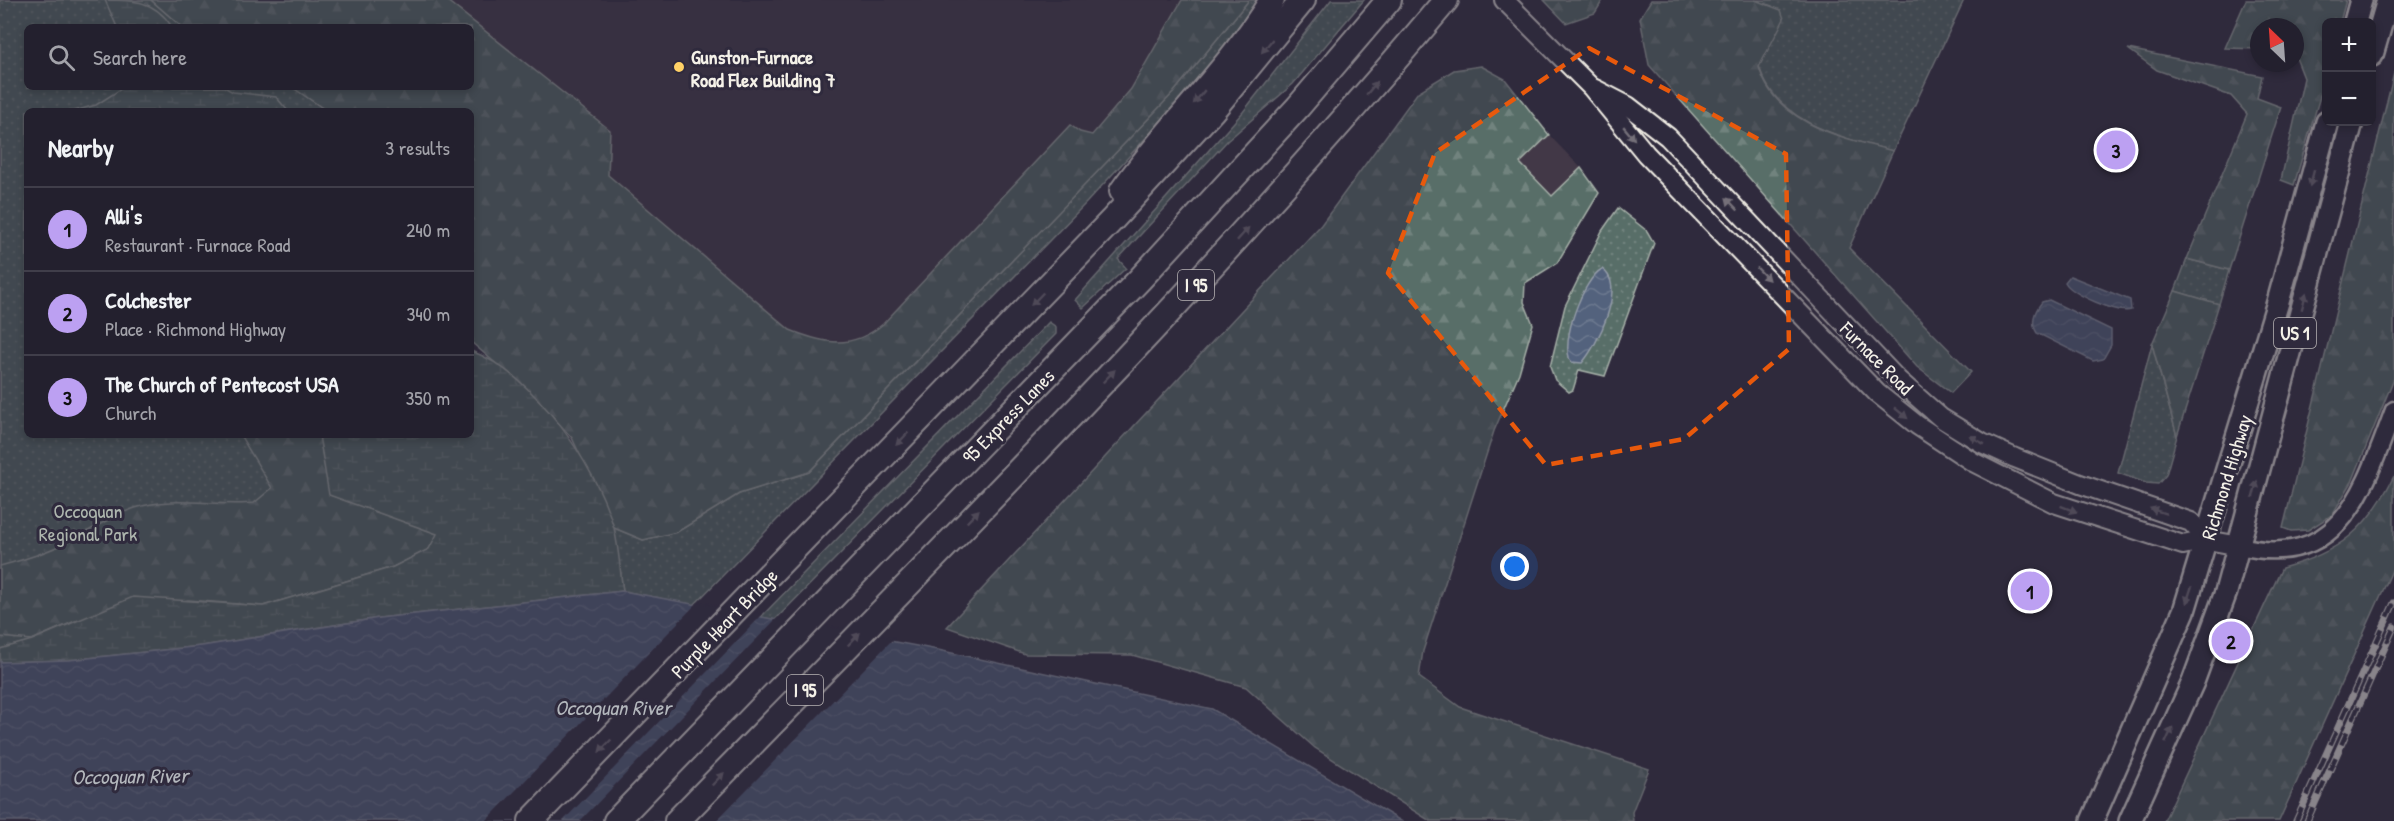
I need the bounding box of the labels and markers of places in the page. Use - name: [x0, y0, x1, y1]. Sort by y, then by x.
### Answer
- place label: Gunston-Furnace Road Flex Building 7: [691, 43, 835, 94]
- marker: Gunston-Furnace Road Flex Building 7: [672, 60, 686, 74]
- pin: 3: [2096, 128, 2136, 172]
- pin: 1: [2010, 568, 2050, 614]
- pin: 2: [2212, 618, 2250, 664]

